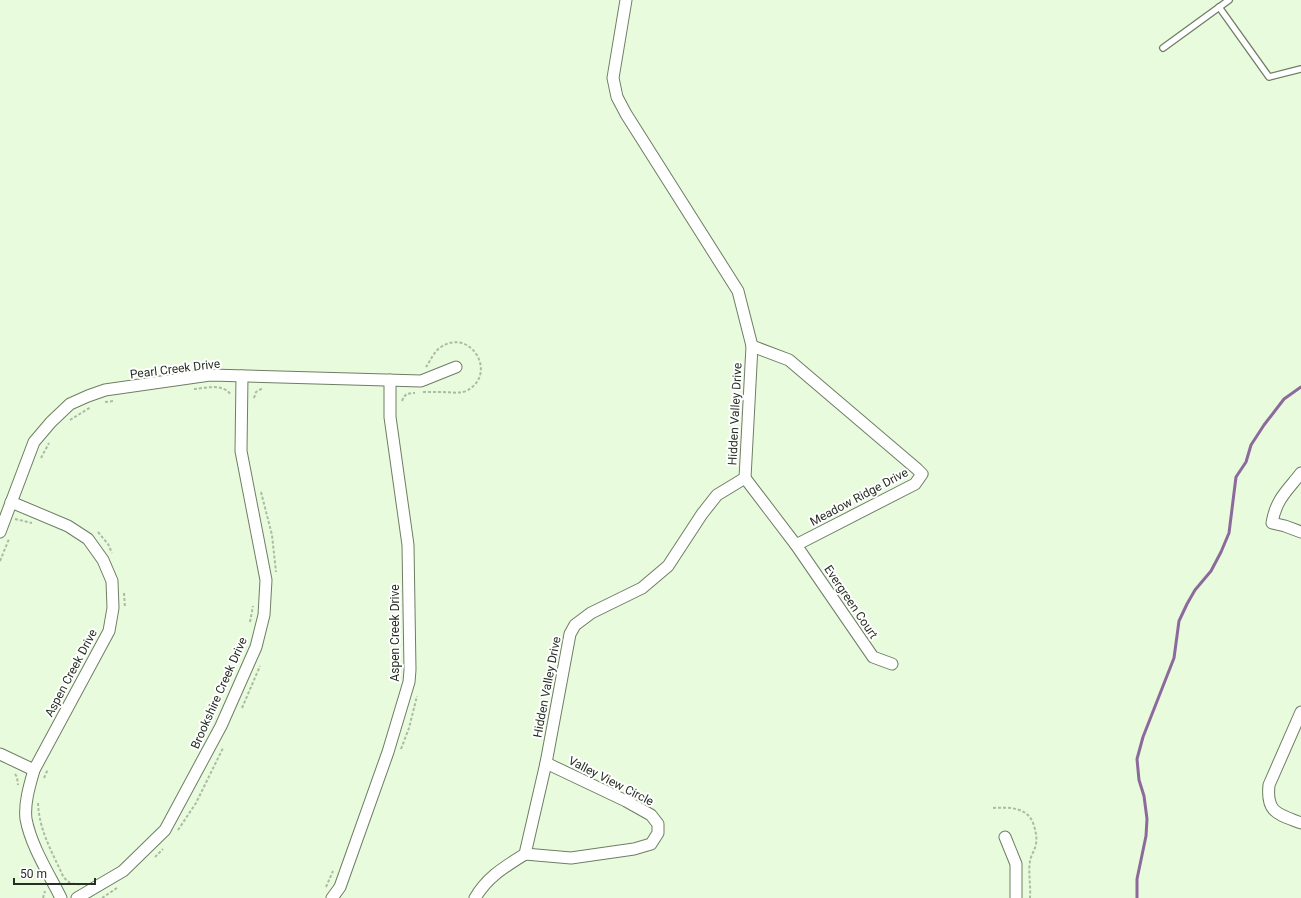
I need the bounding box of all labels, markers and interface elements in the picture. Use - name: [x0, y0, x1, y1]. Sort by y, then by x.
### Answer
- street label: Pearl Creek Drive: [129, 357, 221, 381]
- street label: Hidden Valley Drive: [725, 362, 745, 466]
- street label: Meadow Ridge Drive: [808, 465, 910, 529]
- street label: Evergreen Court: [821, 563, 881, 641]
- street label: Aspen Creek Drive: [388, 584, 402, 682]
- street label: Aspen Creek Drive: [42, 627, 100, 719]
- street label: Brookshire Creek Drive: [188, 635, 250, 751]
- street label: Hidden Valley Drive: [530, 635, 564, 739]
- street label: Valley View Circle: [566, 753, 656, 809]
- scale bar: [14, 860, 95, 886]
- text: 50 m: [20, 867, 47, 881]

